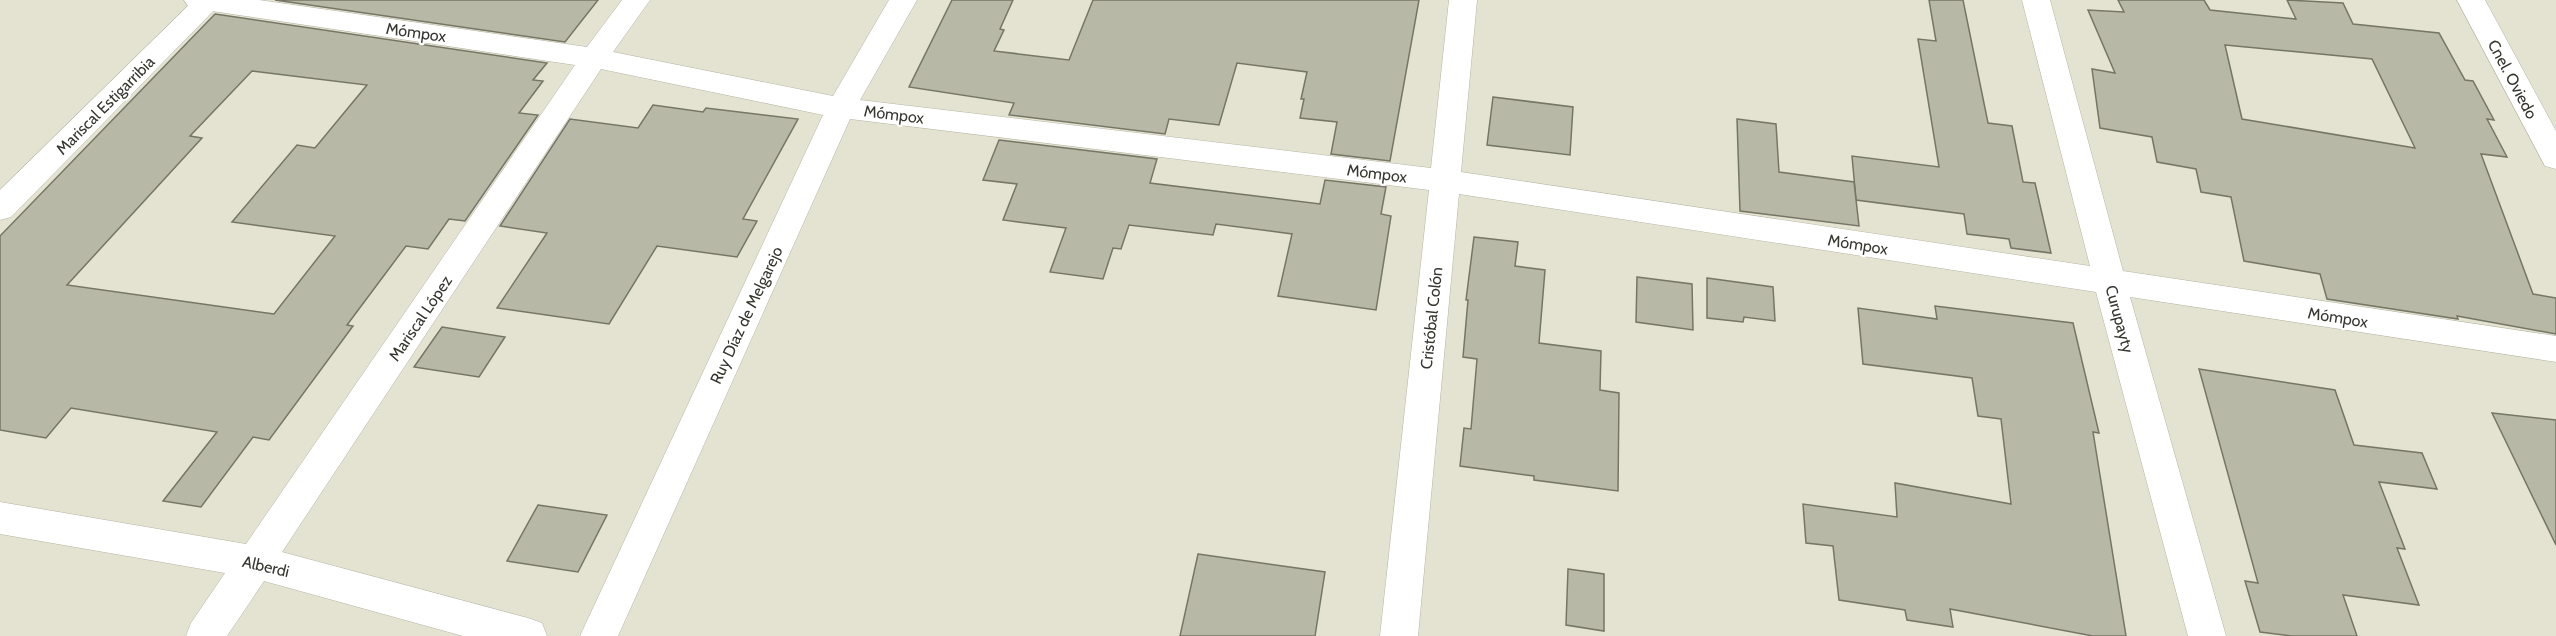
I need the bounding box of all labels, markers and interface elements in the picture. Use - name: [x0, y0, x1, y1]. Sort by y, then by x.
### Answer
- street label: Mómpox: [385, 19, 448, 46]
- street label: Cnel. Oviedo: [2484, 36, 2541, 122]
- street label: Mariscal Estigarribia: [52, 52, 159, 158]
- street label: Mómpox: [863, 101, 926, 128]
- street label: Mómpox: [1346, 160, 1409, 187]
- street label: Mómpox: [1826, 230, 1890, 259]
- street label: Ruy Díaz de Melgarejo: [706, 243, 787, 387]
- street label: Cristóbal Colón: [1417, 266, 1446, 370]
- street label: Mariscal López: [385, 271, 456, 365]
- street label: Curupayty: [2101, 283, 2138, 355]
- street label: Mómpox: [2306, 303, 2370, 332]
- street label: Alberdi: [241, 552, 291, 581]

